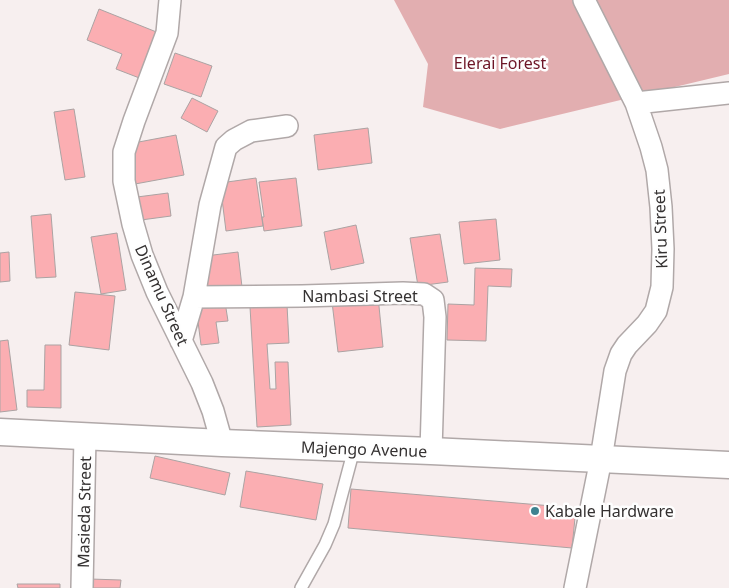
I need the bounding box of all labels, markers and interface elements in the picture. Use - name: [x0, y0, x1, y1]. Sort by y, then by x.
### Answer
- park label: Elerai Forest: [454, 52, 546, 74]
- street label: Kiru Street: [648, 189, 672, 269]
- street label: Dinamu Street: [130, 241, 194, 349]
- street label: Nambasi Street: [302, 285, 418, 307]
- street label: Majengo Avenue: [300, 436, 428, 462]
- street label: Masieda Street: [72, 456, 96, 568]
- place label: Kabale Hardware: [545, 500, 674, 522]
- marker: Kabale Hardware: [529, 505, 541, 517]

